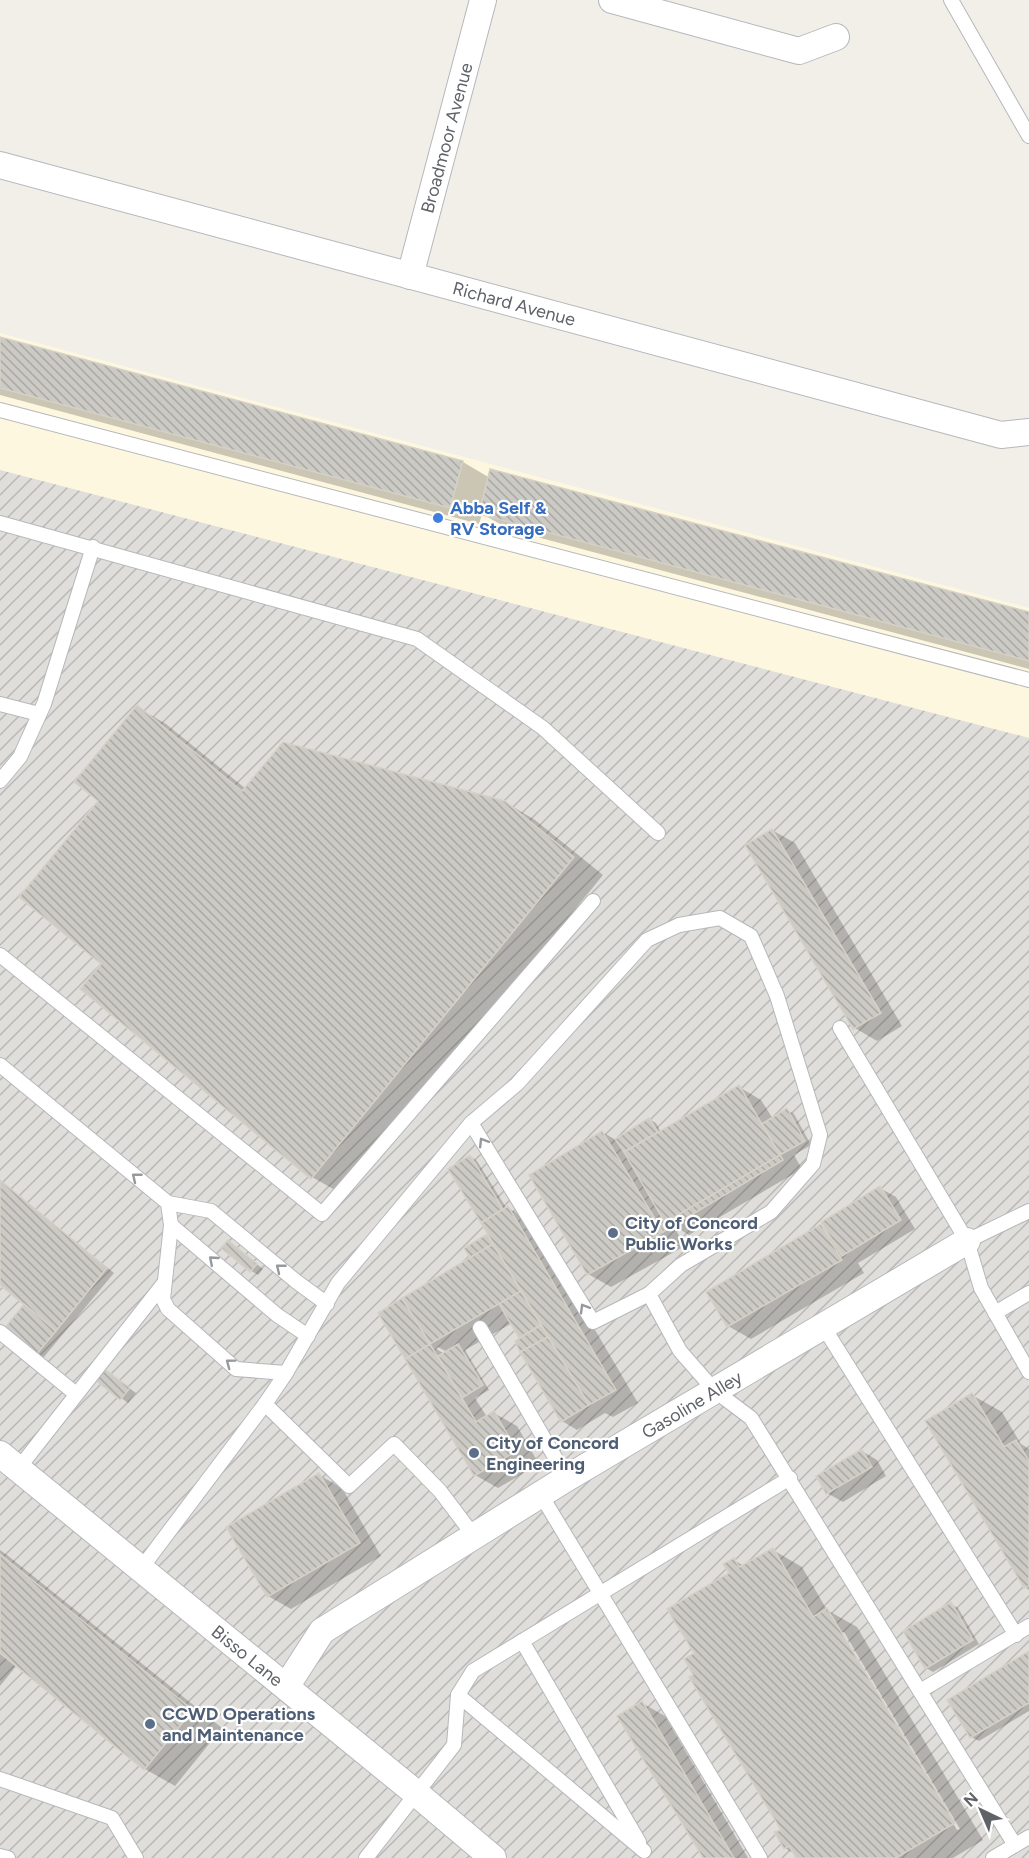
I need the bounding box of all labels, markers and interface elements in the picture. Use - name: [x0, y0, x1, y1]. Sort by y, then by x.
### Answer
- street label: Broadmoor Avenue: [416, 60, 478, 216]
- street label: Richard Avenue: [450, 277, 578, 331]
- place label: Abba Self & RV Storage: [450, 497, 547, 540]
- marker: Abba Self & RV Storage: [431, 511, 445, 525]
- one-way arrow: [478, 1138, 490, 1148]
- one-way arrow: [132, 1173, 143, 1184]
- place label: City of Concord Public Works: [625, 1212, 758, 1255]
- marker: City of Concord Public Works: [606, 1226, 620, 1240]
- one-way arrow: [209, 1256, 220, 1267]
- one-way arrow: [276, 1264, 287, 1275]
- one-way arrow: [580, 1304, 592, 1314]
- one-way arrow: [225, 1359, 236, 1370]
- street label: Gasoline Alley: [638, 1366, 747, 1444]
- place label: City of Concord Engineering: [486, 1432, 619, 1475]
- marker: City of Concord Engineering: [467, 1446, 481, 1460]
- street label: Bisso Lane: [207, 1621, 287, 1691]
- place label: CCWD Operations and Maintenance: [162, 1703, 316, 1746]
- marker: CCWD Operations and Maintenance: [143, 1717, 157, 1731]
- north arrow: [951, 1780, 1011, 1840]
- text: N: [960, 1788, 982, 1811]

